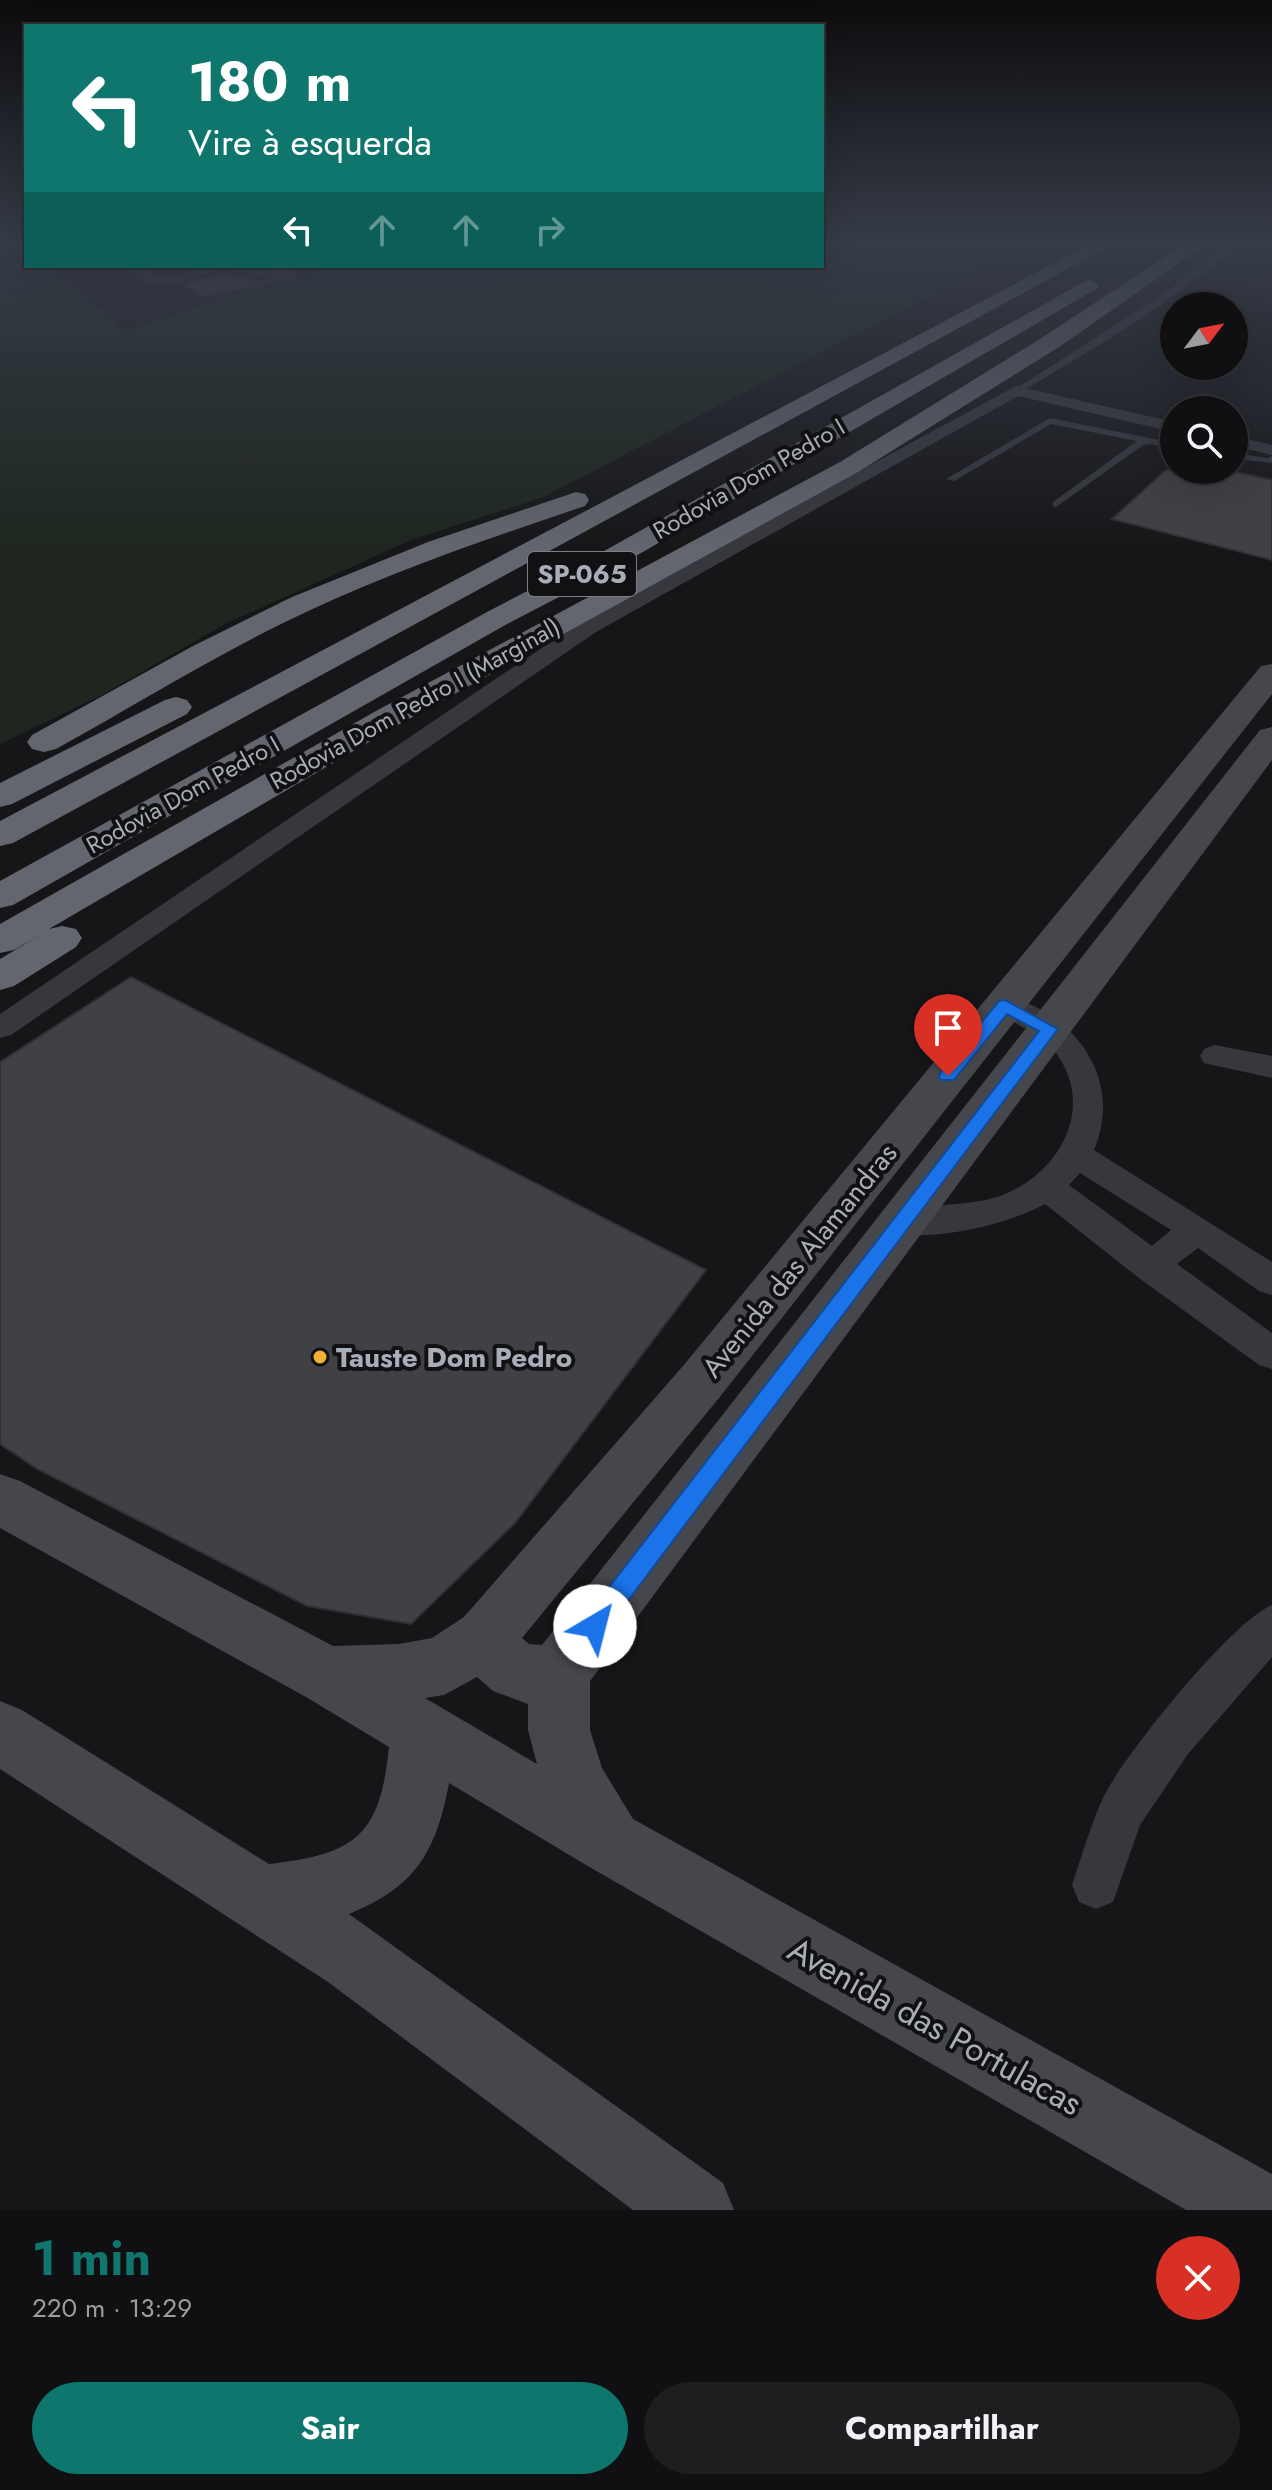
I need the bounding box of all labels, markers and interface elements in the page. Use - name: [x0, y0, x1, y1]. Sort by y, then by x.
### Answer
- text: 180 m: [188, 41, 351, 122]
- icon: left: [56, 56, 160, 160]
- text: Vire à esquerda: [188, 116, 432, 168]
- icon: left: [276, 208, 320, 252]
- icon: ahead: [360, 208, 404, 252]
- icon: ahead: [444, 208, 488, 252]
- icon: right: [528, 208, 572, 252]
- north arrow: [1160, 292, 1248, 380]
- map controls: [1160, 292, 1248, 484]
- button: search: [1160, 396, 1248, 484]
- street label: Rodovia Dom Pedro I: [646, 409, 851, 548]
- road number: SP-065: [528, 552, 636, 596]
- street label: Rodovia Dom Pedro I (Marginal): [263, 609, 566, 798]
- street label: Rodovia Dom Pedro I: [80, 727, 286, 862]
- pin: [914, 994, 982, 1076]
- icon: arrive: [926, 1006, 970, 1050]
- street label: Avenida das Alamandras: [692, 1134, 907, 1386]
- place label: Tauste Dom Pedro: [336, 1337, 572, 1378]
- marker: Tauste Dom Pedro: [311, 1348, 329, 1366]
- position arrow: [553, 1584, 637, 1668]
- street label: Avenida das Portulacas: [779, 1925, 1091, 2128]
- text: 1 min: [32, 2224, 151, 2293]
- button: close: [1156, 2236, 1240, 2320]
- text: 220 m · 13:29: [32, 2289, 192, 2327]
- button: Sair: [32, 2382, 628, 2474]
- button: Compartilhar: [644, 2382, 1240, 2474]

